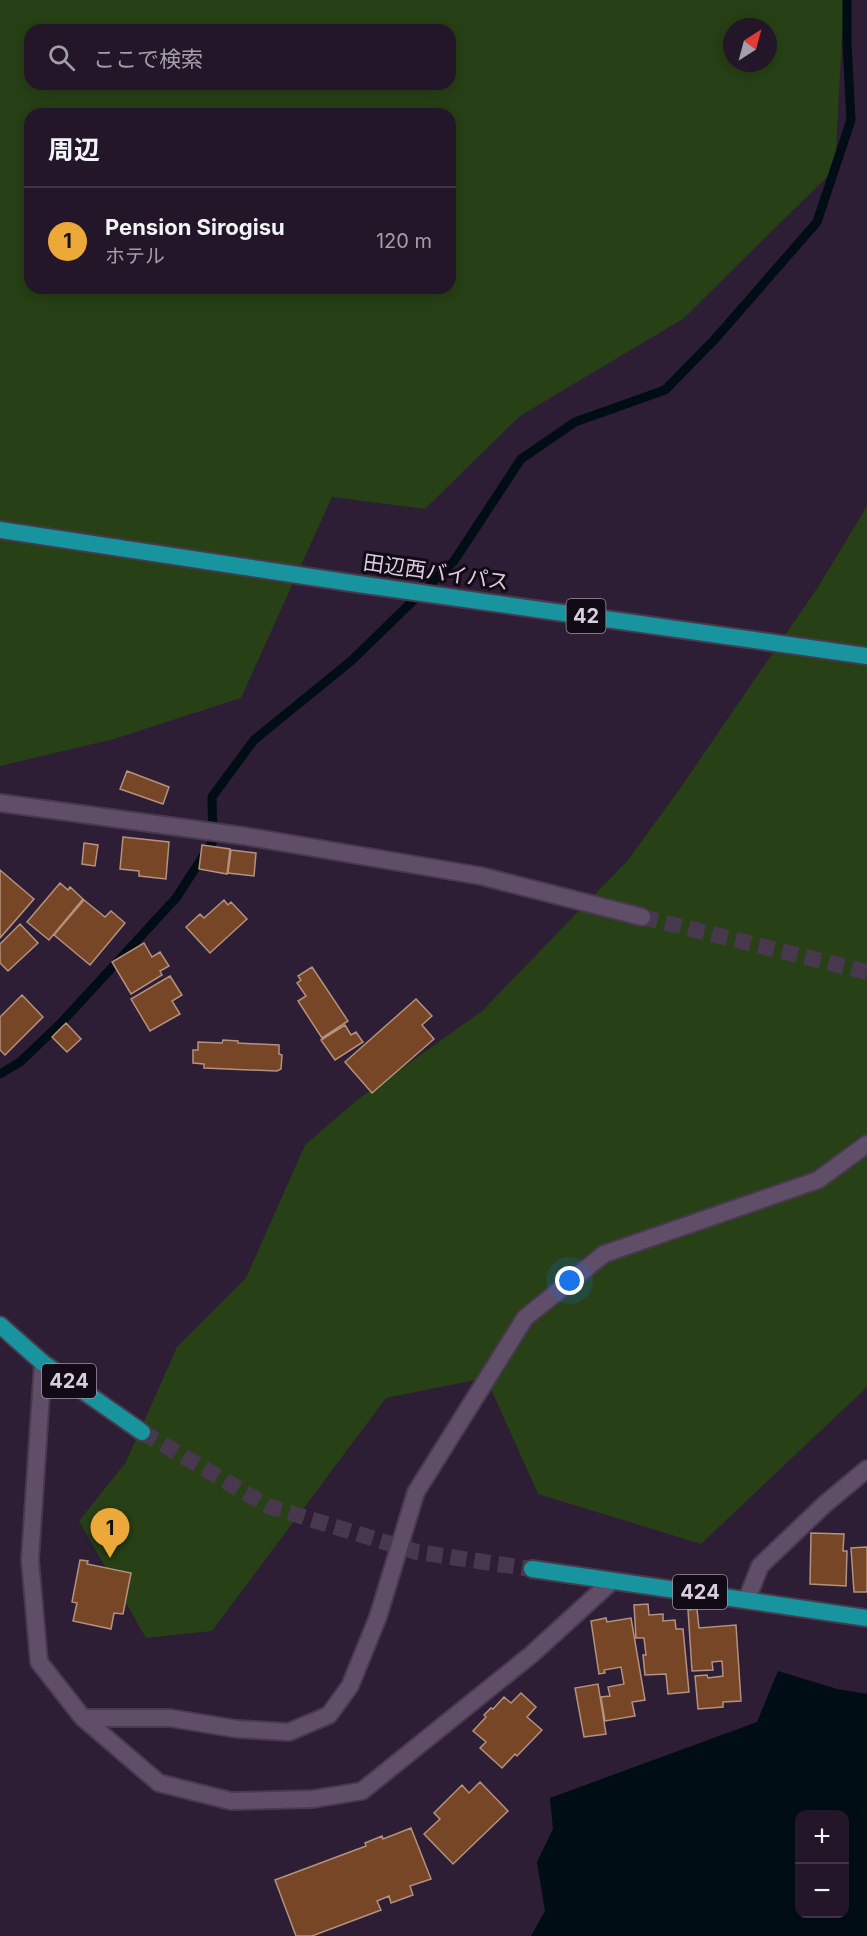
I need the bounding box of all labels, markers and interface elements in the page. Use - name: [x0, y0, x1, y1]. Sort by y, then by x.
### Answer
- north arrow: [723, 18, 777, 72]
- search box: [24, 24, 456, 90]
- icon: search: [45, 41, 78, 74]
- text: ここで検索: [93, 46, 203, 72]
- text: 周辺: [48, 134, 100, 165]
- text: Pension Sirogisu: [105, 214, 285, 240]
- text: 1: [63, 229, 72, 253]
- text: 120 m: [376, 229, 432, 253]
- text: ホテル: [105, 244, 165, 268]
- street label: 田辺西バイパス: [362, 549, 510, 595]
- road number: 42: [566, 599, 606, 633]
- your location: [555, 1266, 584, 1295]
- road number: 424: [42, 1364, 96, 1398]
- pin: 1: [90, 1508, 130, 1558]
- road number: 424: [673, 1575, 727, 1609]
- map controls: [795, 1810, 849, 1918]
- button: +: [795, 1810, 849, 1864]
- button: −: [795, 1864, 849, 1918]

